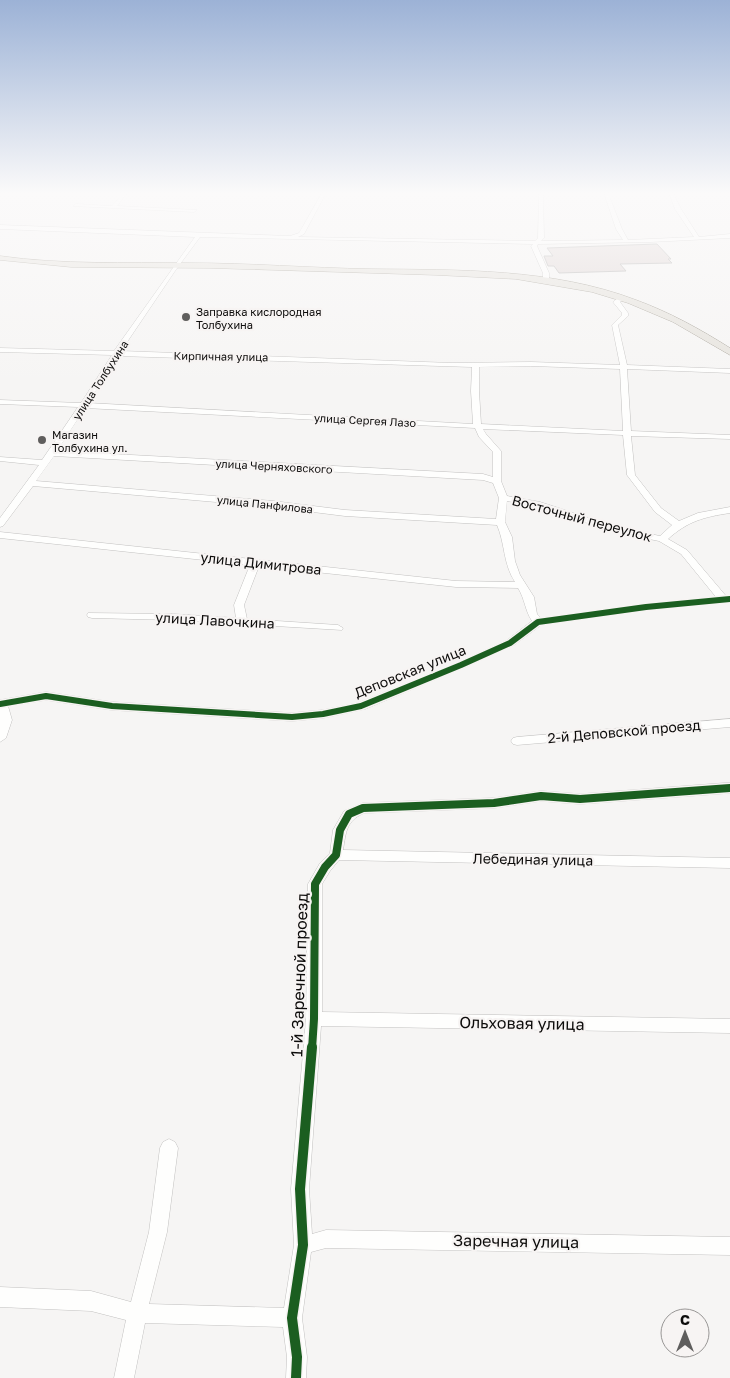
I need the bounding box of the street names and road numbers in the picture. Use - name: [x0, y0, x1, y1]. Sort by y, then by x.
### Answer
- street label: улица Толбухина: [69, 338, 131, 422]
- street label: Кирпичная улица: [174, 349, 268, 363]
- street label: улица Сергея Лазо: [314, 411, 417, 429]
- street label: улица Черняховского: [215, 456, 333, 476]
- street label: Восточный переулок: [510, 491, 654, 545]
- street label: улица Панфилова: [216, 492, 314, 516]
- street label: улица Димитрова: [200, 548, 322, 578]
- street label: улица Лавочкина: [155, 608, 275, 632]
- street label: Деповская улица: [352, 641, 468, 701]
- street label: 2-й Деповской проезд: [547, 716, 702, 746]
- street label: Лебединая улица: [473, 849, 593, 869]
- street label: 1-й Заречной проезд: [286, 892, 312, 1058]
- street label: Ольховая улица: [459, 1012, 585, 1034]
- street label: Заречная улица: [453, 1230, 579, 1252]

